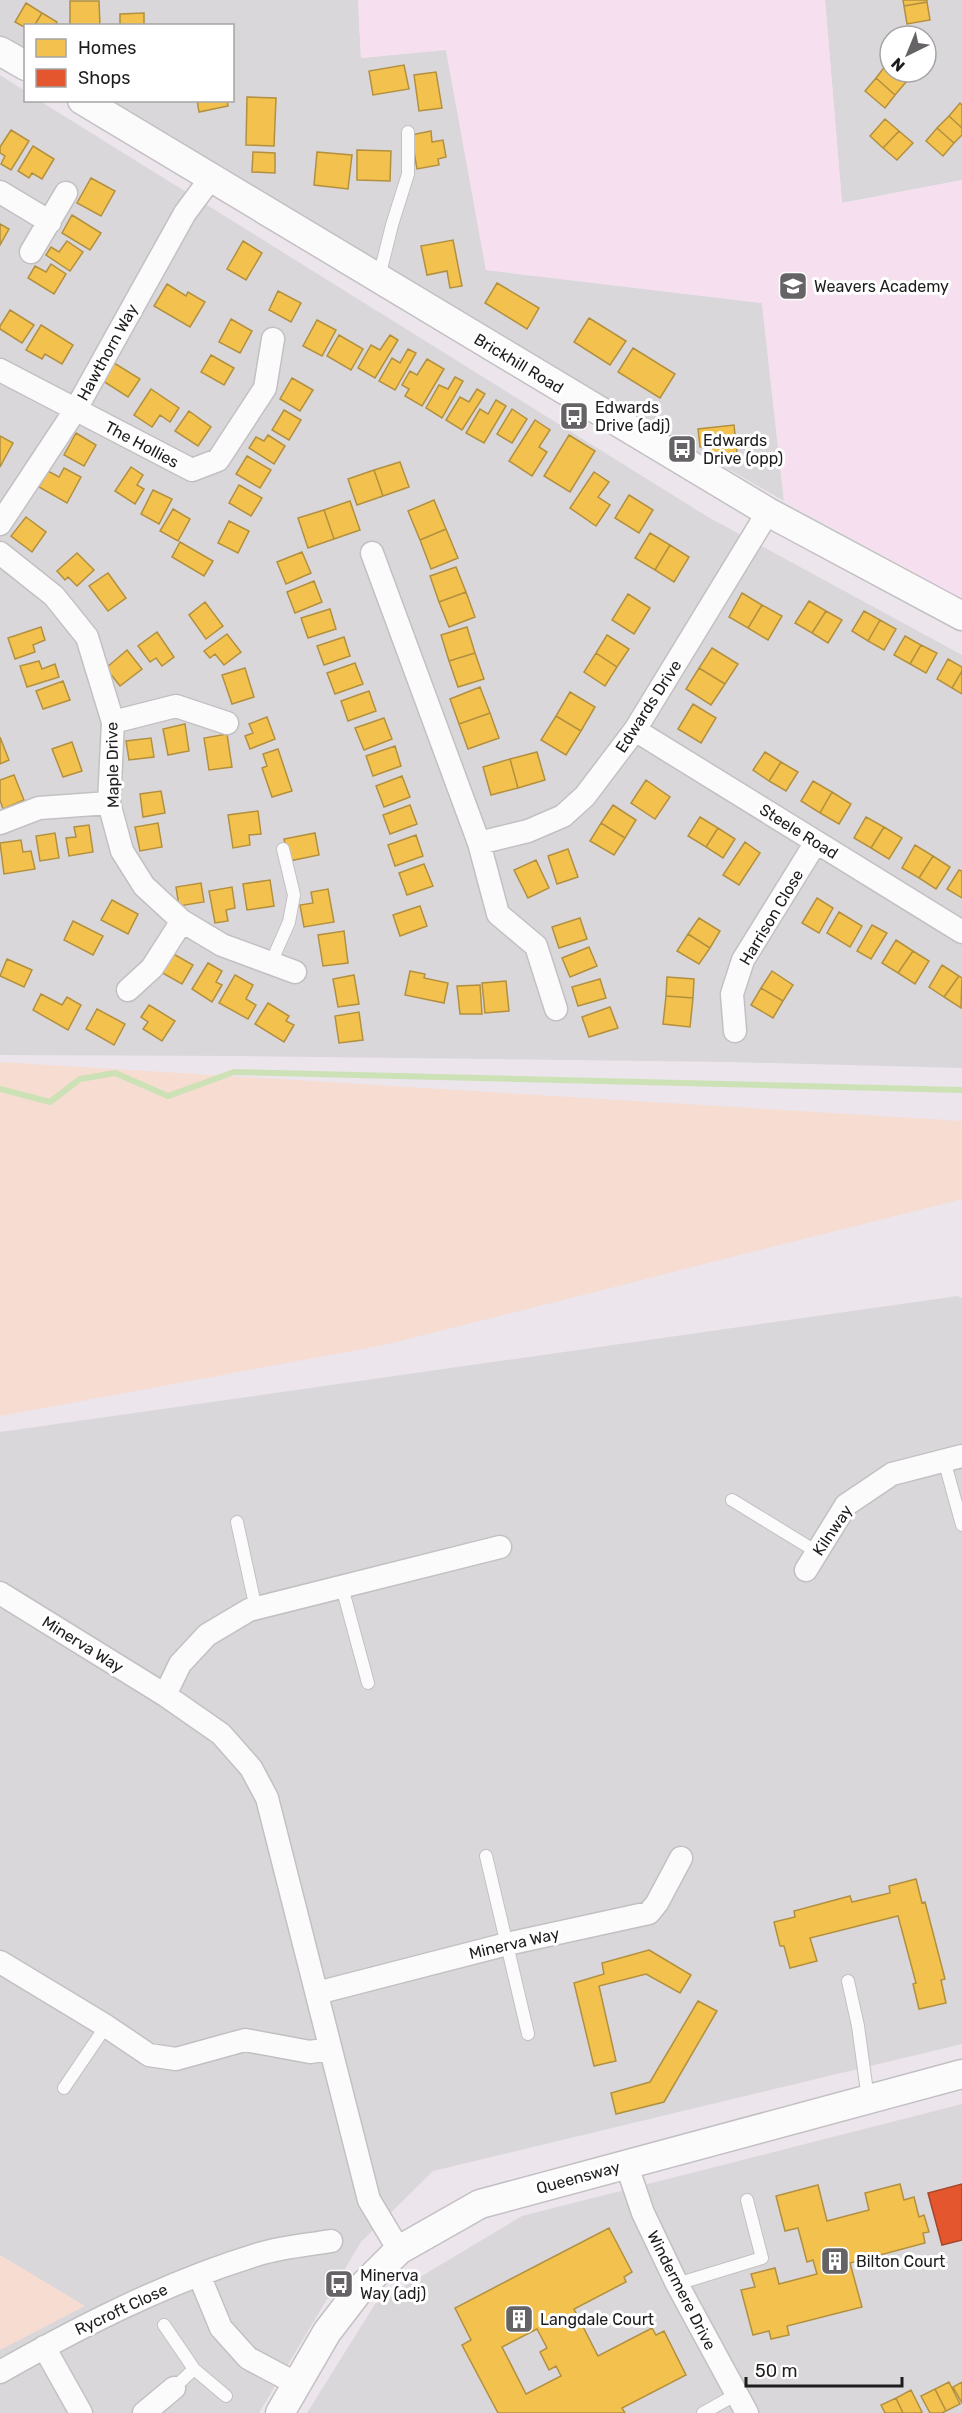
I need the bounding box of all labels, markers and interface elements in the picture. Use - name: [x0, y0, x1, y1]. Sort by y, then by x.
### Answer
- legend: [24, 24, 234, 102]
- north arrow: [878, 24, 938, 84]
- text: Homes: [78, 37, 136, 59]
- text: N: [887, 54, 909, 75]
- text: Shops: [78, 67, 130, 89]
- school or university icon: Weavers Academy: [777, 270, 809, 302]
- place label: Weavers Academy: [814, 277, 949, 296]
- street label: Hawthorn Way: [73, 300, 142, 404]
- street label: Brickhill Road: [471, 329, 567, 398]
- place label: Edwards Drive (adj): [595, 398, 670, 435]
- bus stop icon: Edwards Drive (adj): [558, 400, 590, 432]
- street label: The Hollies: [102, 417, 182, 472]
- place label: Edwards Drive (opp): [703, 431, 783, 468]
- bus stop icon: Edwards Drive (opp): [666, 433, 698, 465]
- street label: Edwards Drive: [611, 656, 685, 756]
- street label: Maple Drive: [102, 722, 123, 808]
- street label: Steele Road: [756, 800, 841, 863]
- street label: Harrison Close: [735, 866, 807, 968]
- street label: Kilnway: [809, 1501, 856, 1559]
- street label: Minerva Way: [39, 1612, 127, 1677]
- street label: Minerva Way: [467, 1924, 561, 1963]
- street label: Queensway: [534, 2157, 622, 2198]
- street label: Windermere Drive: [643, 2227, 720, 2353]
- building icon: Bilton Court: [819, 2245, 851, 2277]
- place label: Bilton Court: [856, 2252, 945, 2271]
- place label: Minerva Way (adj): [360, 2266, 426, 2303]
- bus stop icon: Minerva Way (adj): [323, 2268, 355, 2300]
- street label: Rycroft Close: [72, 2280, 171, 2339]
- building icon: Langdale Court: [503, 2303, 535, 2335]
- place label: Langdale Court: [540, 2310, 654, 2329]
- scale bar: [746, 2350, 902, 2388]
- text: 50 m: [755, 2360, 798, 2382]

